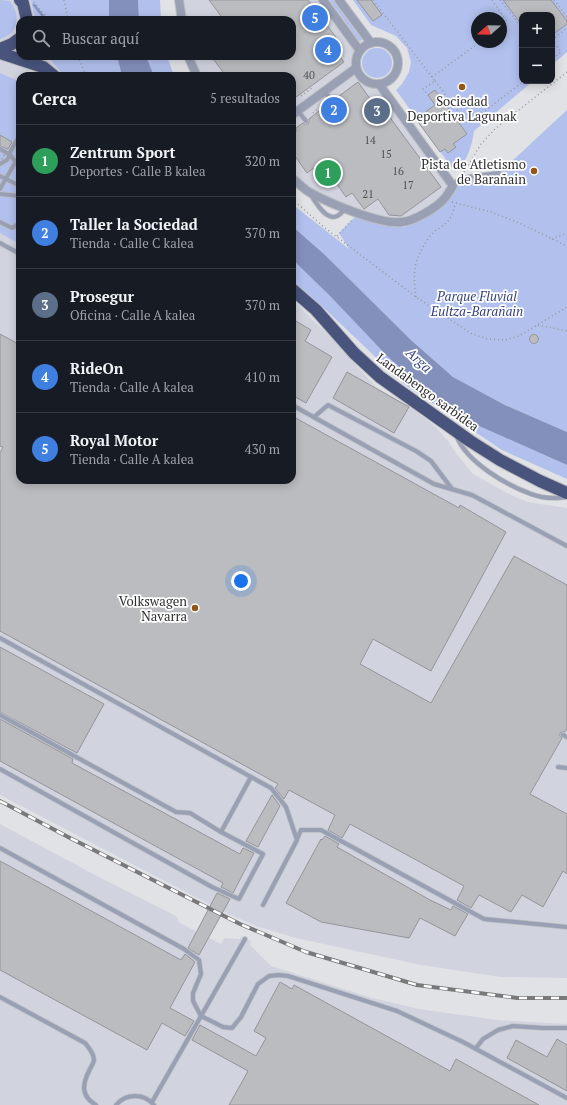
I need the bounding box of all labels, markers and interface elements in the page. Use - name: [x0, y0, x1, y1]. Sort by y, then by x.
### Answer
- pin: 5: [302, 3, 328, 33]
- north arrow: [471, 12, 507, 48]
- map controls: [519, 12, 555, 84]
- button: +: [519, 12, 555, 48]
- search box: [16, 16, 296, 60]
- icon: search: [30, 27, 52, 49]
- text: Buscar aquí: [62, 28, 139, 48]
- pin: 4: [315, 35, 341, 65]
- button: −: [519, 48, 555, 84]
- house number: 40: [303, 68, 315, 82]
- marker: Sociedad Deportiva Lagunak: [457, 82, 467, 92]
- text: Cerca: [32, 87, 77, 110]
- text: 5 resultados: [210, 89, 280, 107]
- place label: Sociedad Deportiva Lagunak: [407, 92, 517, 125]
- pin: 2: [321, 95, 347, 125]
- pin: 3: [364, 96, 390, 126]
- house number: 14: [364, 133, 376, 147]
- text: Zentrum Sport: [70, 142, 175, 162]
- house number: 15: [380, 147, 392, 161]
- text: 1: [41, 152, 49, 170]
- text: 320 m: [245, 152, 280, 170]
- place label: Pista de Atletismo de Barañain: [421, 155, 526, 188]
- pin: 1: [315, 158, 341, 188]
- text: Deportes · Calle B kalea: [70, 162, 206, 180]
- house number: 16: [392, 164, 404, 178]
- marker: Pista de Atletismo de Barañain: [529, 166, 539, 176]
- house number: 17: [402, 178, 414, 192]
- house number: 21: [362, 187, 374, 201]
- text: Taller la Sociedad: [70, 214, 198, 234]
- text: 2: [41, 224, 49, 242]
- text: 370 m: [245, 224, 280, 242]
- text: Tienda · Calle C kalea: [70, 234, 194, 252]
- text: Prosegur: [70, 286, 134, 306]
- park label: Parque Fluvial Eultza-Barañain: [430, 287, 523, 320]
- text: 3: [41, 296, 49, 314]
- text: 370 m: [245, 296, 280, 314]
- text: Oficina · Calle A kalea: [70, 306, 195, 324]
- water label: Arga: [401, 342, 436, 376]
- street label: Landabengo sarbidea: [373, 349, 483, 435]
- text: RideOn: [70, 358, 123, 378]
- text: 4: [41, 368, 49, 386]
- text: 410 m: [245, 368, 280, 386]
- text: Tienda · Calle A kalea: [70, 378, 194, 396]
- text: Royal Motor: [70, 430, 158, 450]
- text: 5: [41, 440, 49, 458]
- text: 430 m: [245, 440, 280, 458]
- text: Tienda · Calle A kalea: [70, 450, 194, 468]
- your location: [231, 571, 251, 591]
- place label: Volkswagen Navarra: [119, 592, 187, 625]
- marker: Volkswagen Navarra: [190, 603, 200, 613]

